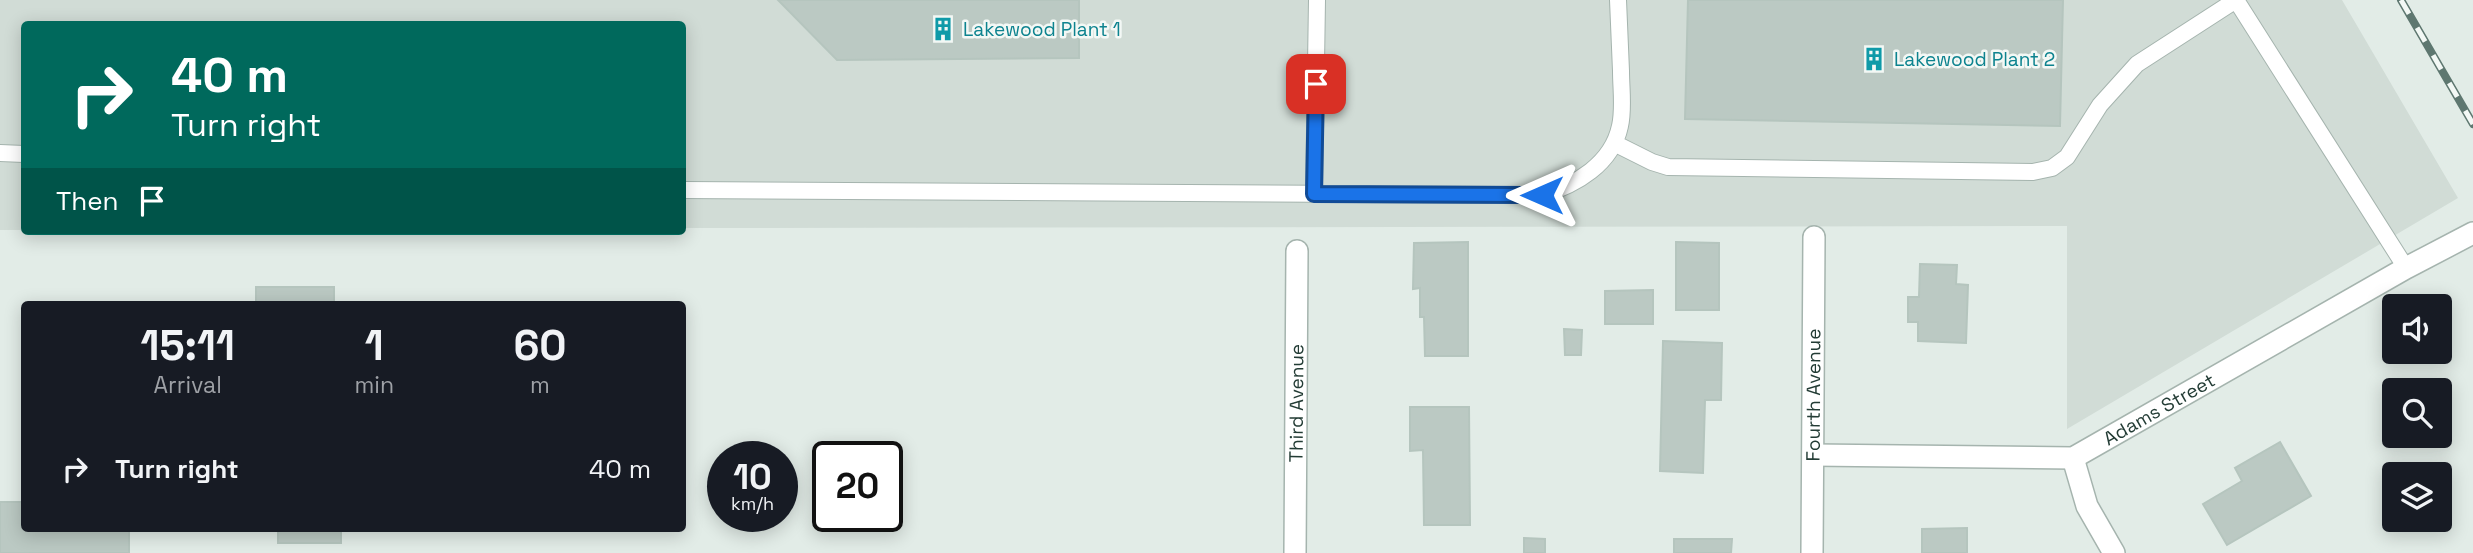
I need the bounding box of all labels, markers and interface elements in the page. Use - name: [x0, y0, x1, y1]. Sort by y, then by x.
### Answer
- building icon: Lakewood Plant 1: [929, 15, 957, 43]
- place label: Lakewood Plant 1: [963, 17, 1121, 42]
- text: 40 m: [171, 44, 288, 106]
- building icon: Lakewood Plant 2: [1860, 45, 1888, 73]
- place label: Lakewood Plant 2: [1894, 47, 2055, 72]
- icon: right: [56, 49, 147, 140]
- pin: [1286, 54, 1346, 114]
- icon: arrive: [1297, 65, 1335, 103]
- text: Turn right: [171, 105, 321, 145]
- position arrow: [1505, 158, 1579, 232]
- icon: arrive: [133, 182, 171, 220]
- text: Then: [56, 184, 119, 218]
- map controls: [2382, 294, 2452, 532]
- button: sound: [2382, 294, 2452, 364]
- text: 15:11: [140, 319, 235, 372]
- text: 1: [365, 319, 384, 372]
- text: 60: [513, 319, 567, 372]
- street label: Fourth Avenue: [1801, 328, 1826, 462]
- street label: Third Avenue: [1284, 344, 1309, 462]
- street label: Adams Street: [2099, 368, 2219, 451]
- text: Arrival: [154, 370, 222, 400]
- text: min: [354, 370, 394, 400]
- text: m: [530, 370, 550, 400]
- button: search: [2382, 378, 2452, 448]
- speed limit sign: 20: [812, 441, 903, 532]
- icon: right: [56, 450, 94, 488]
- text: Turn right: [115, 452, 239, 486]
- text: 40 m: [589, 452, 651, 486]
- text: 10: [733, 455, 772, 499]
- button: layers: [2382, 462, 2452, 532]
- text: km/h: [731, 492, 774, 515]

